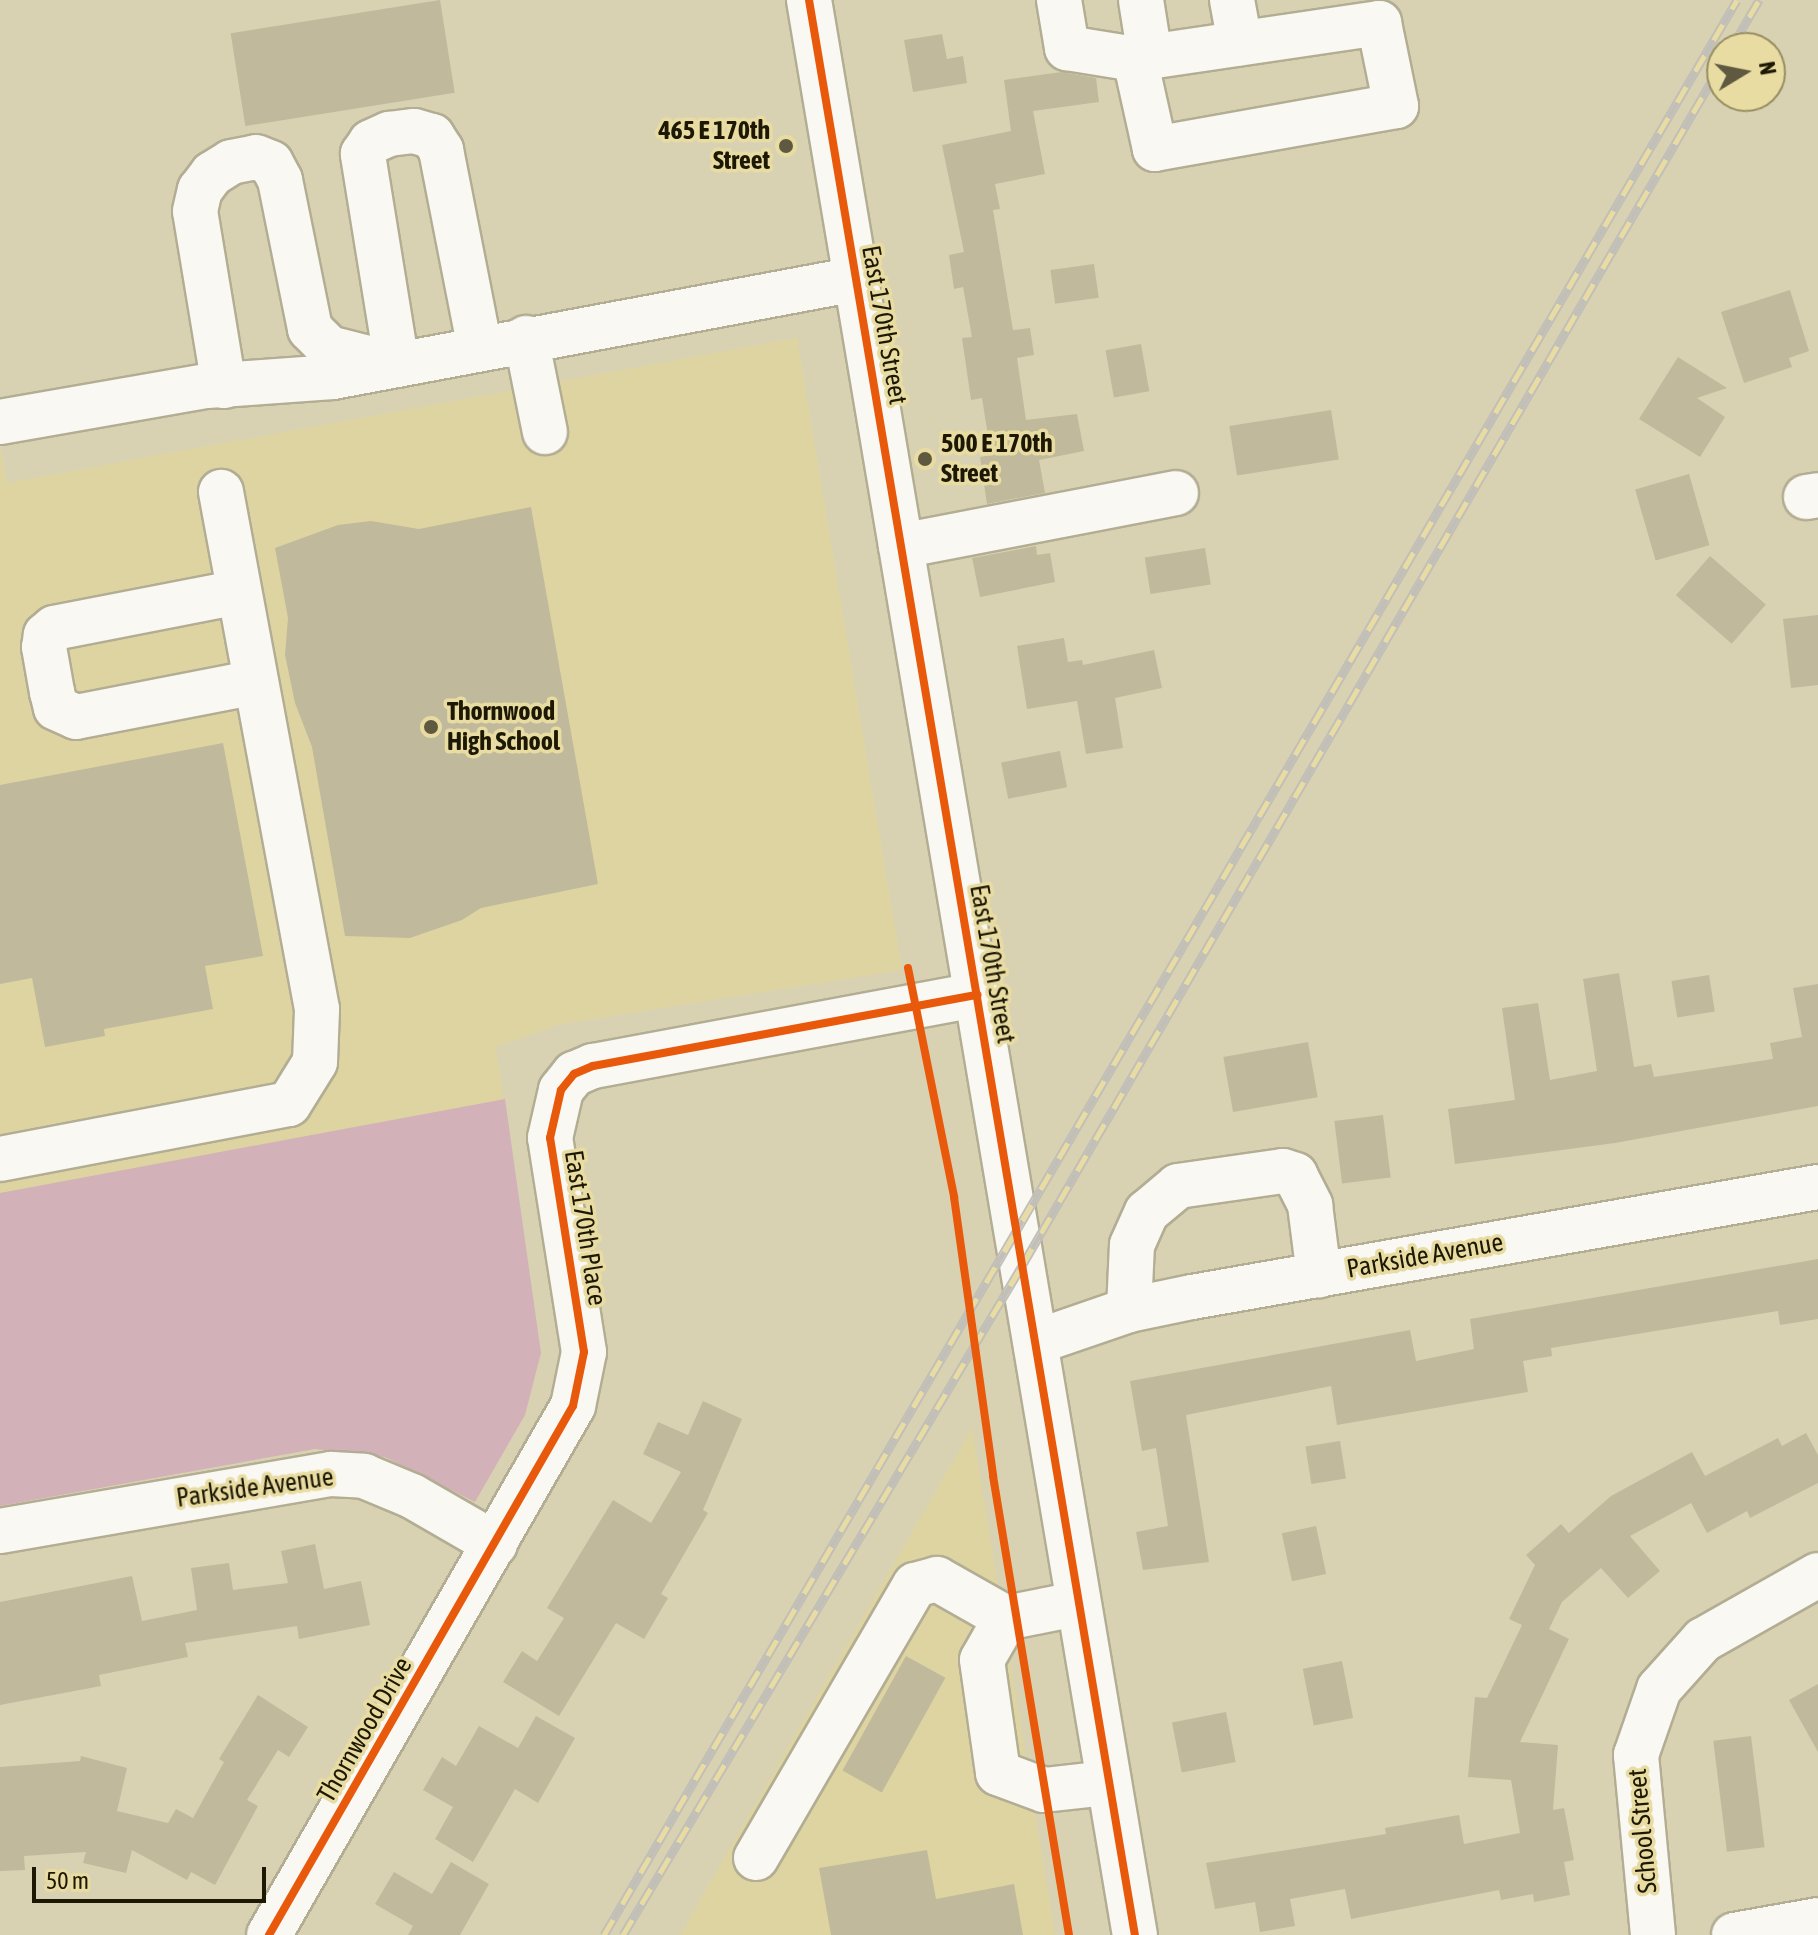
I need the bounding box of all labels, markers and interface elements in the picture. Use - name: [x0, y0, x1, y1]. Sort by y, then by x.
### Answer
- north arrow: [1706, 32, 1786, 112]
- text: N: [1754, 60, 1782, 77]
- place label: 465 E 170th Street: [658, 115, 770, 176]
- marker: 465 E 170th Street: [777, 137, 795, 155]
- street label: East 170th Street: [855, 243, 913, 407]
- place label: 500 E 170th Street: [941, 428, 1053, 490]
- marker: 500 E 170th Street: [916, 450, 934, 468]
- place label: Thornwood High School: [447, 696, 560, 758]
- marker: Thornwood High School: [422, 718, 440, 736]
- street label: East 170th Street: [963, 882, 1021, 1046]
- street label: East 170th Place: [557, 1148, 613, 1308]
- street label: Parkside Avenue: [1344, 1227, 1506, 1285]
- street label: Parkside Avenue: [174, 1462, 336, 1514]
- street label: Thornwood Drive: [311, 1652, 419, 1808]
- street label: School Street: [1622, 1767, 1664, 1895]
- scale bar: [36, 1851, 270, 1901]
- text: 50 m: [46, 1867, 89, 1894]

